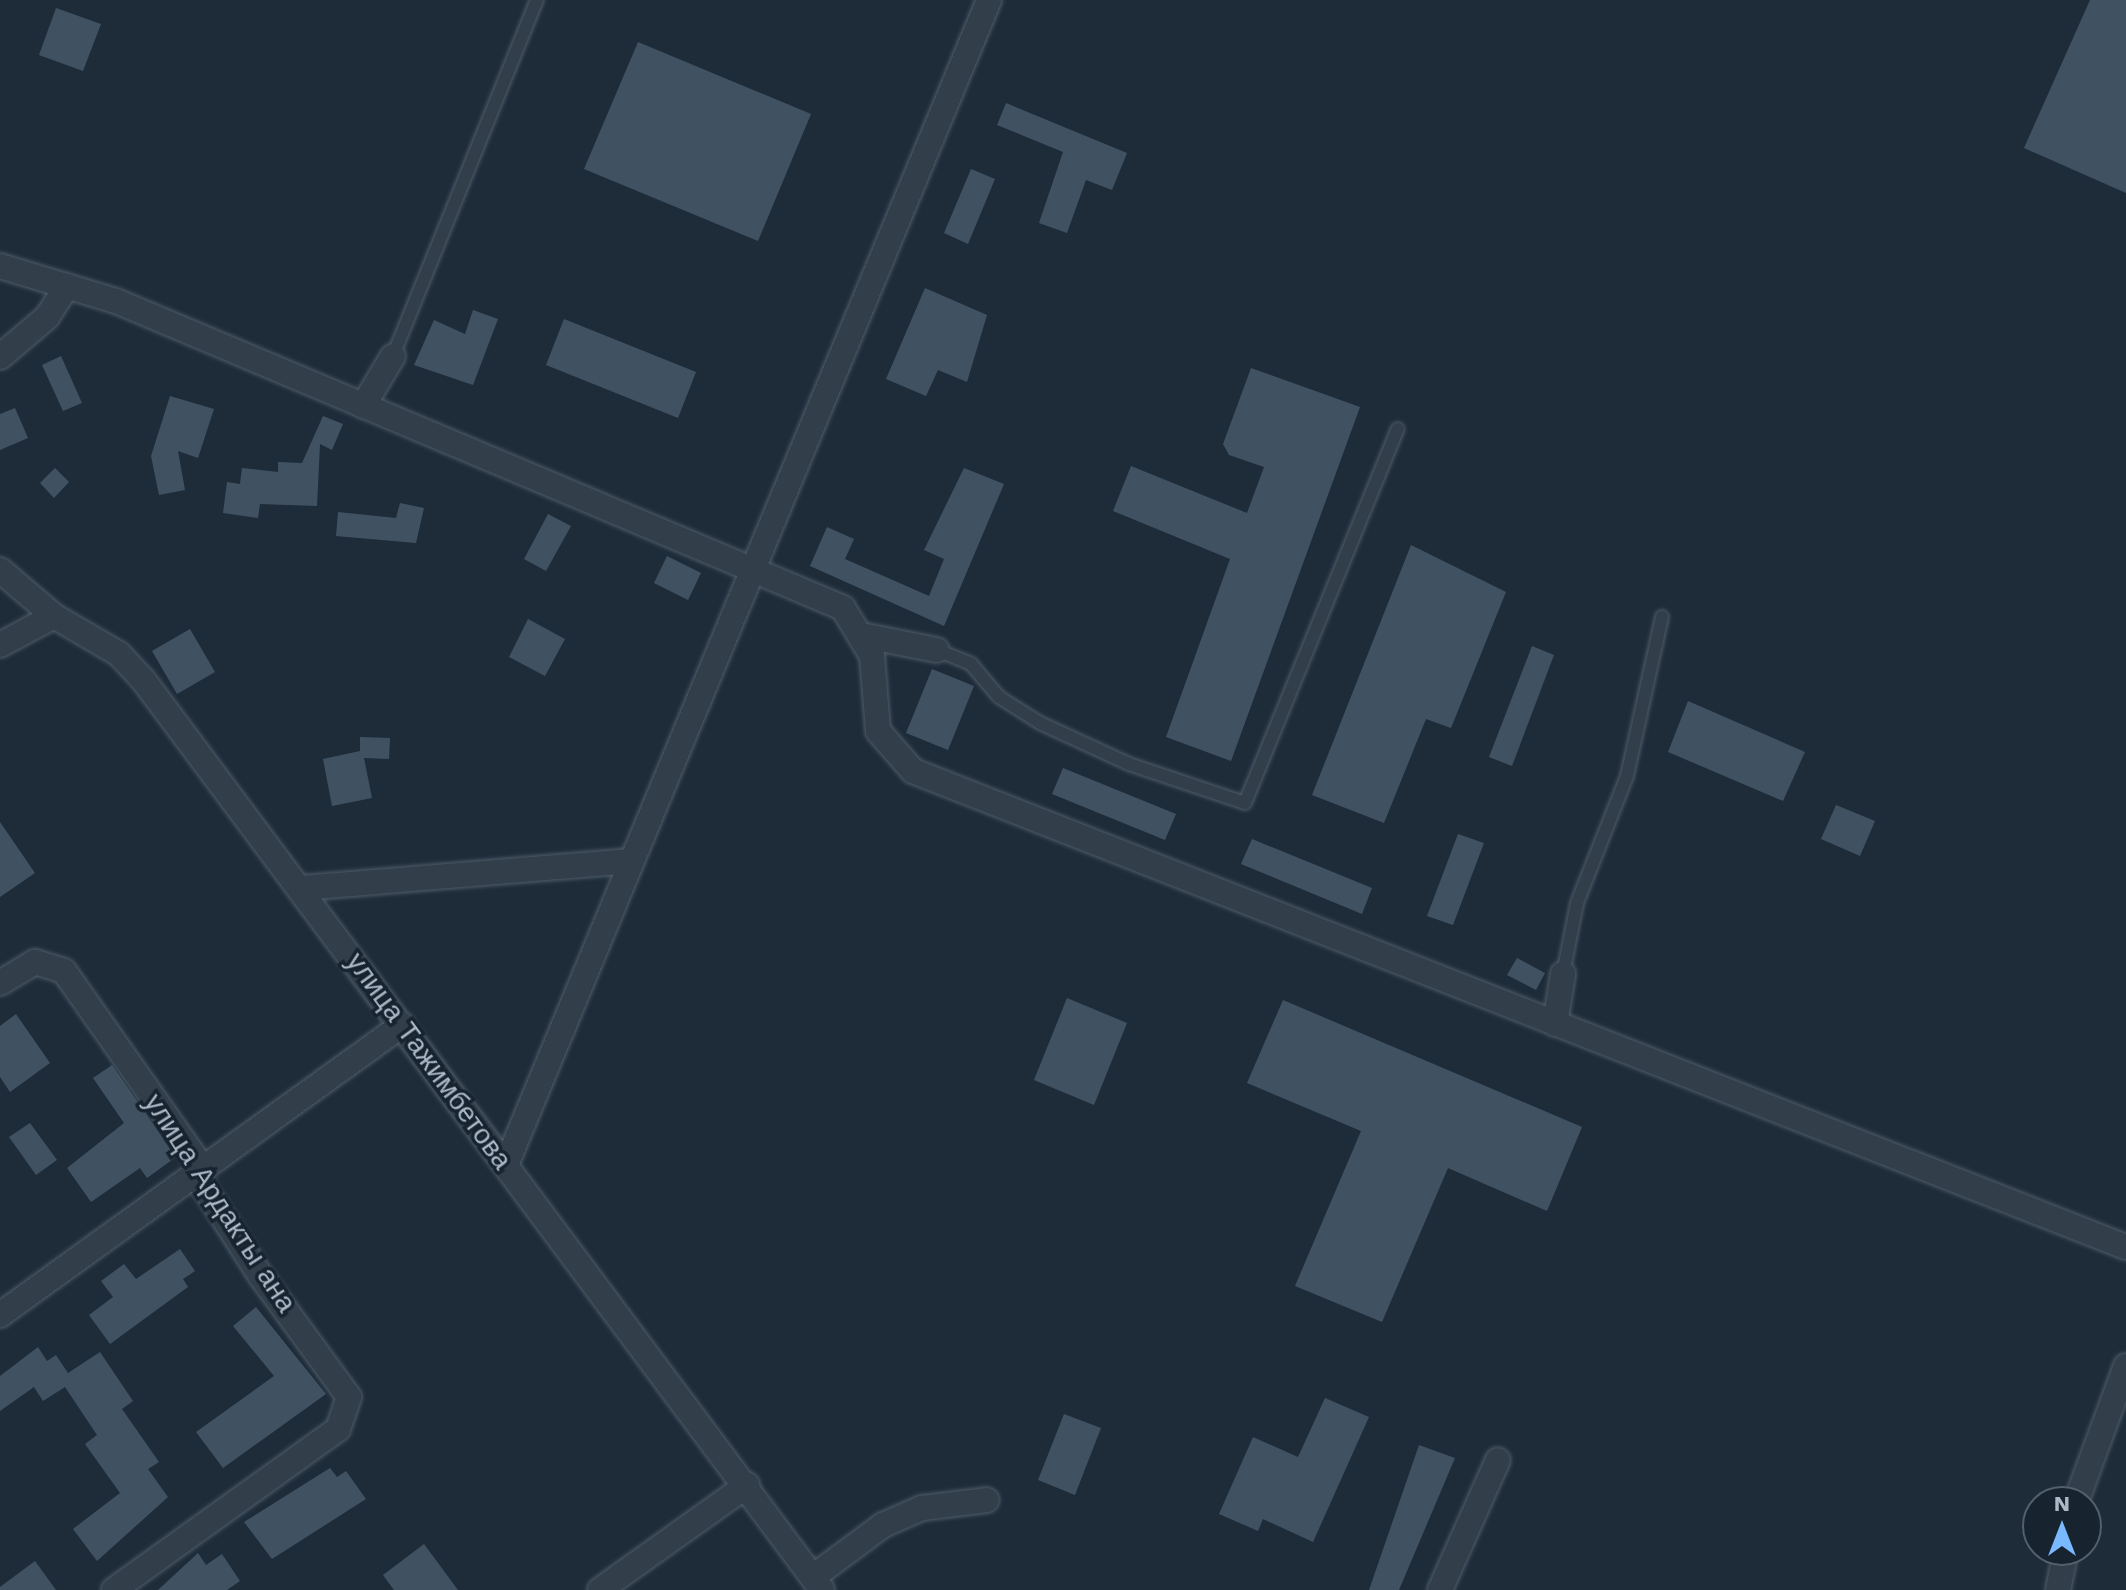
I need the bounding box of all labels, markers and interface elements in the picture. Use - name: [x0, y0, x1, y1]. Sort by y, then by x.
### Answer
- street label: улица Тажимбетова: [339, 946, 519, 1176]
- street label: улица Ардакты ана: [137, 1087, 303, 1319]
- north arrow: [2022, 1486, 2102, 1566]
- text: N: [2054, 1491, 2070, 1516]

